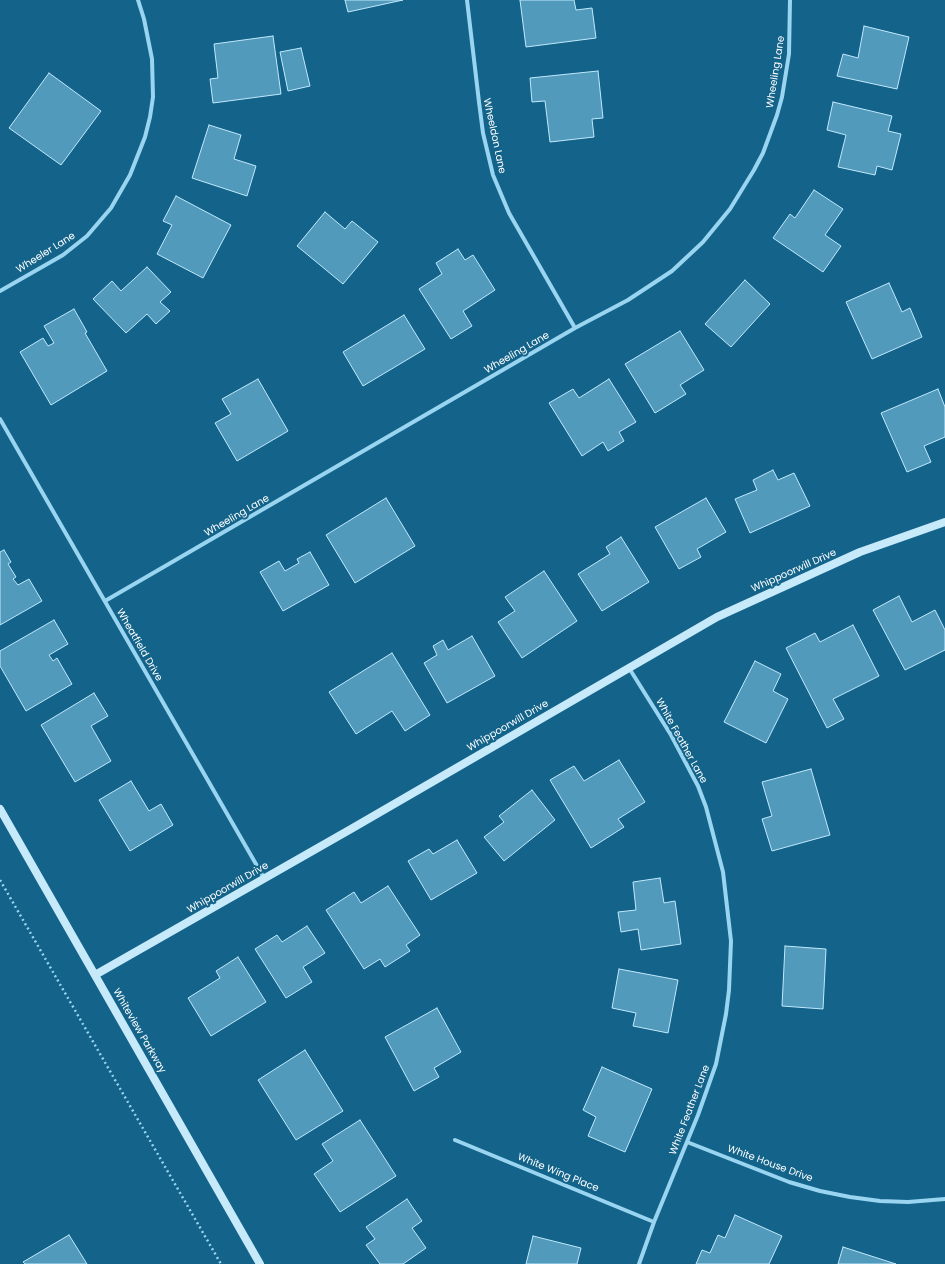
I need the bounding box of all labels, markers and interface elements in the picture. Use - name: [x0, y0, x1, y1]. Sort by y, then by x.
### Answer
- street label: Wheeling Lane: [764, 35, 788, 109]
- street label: Wheeldon Lane: [480, 97, 508, 175]
- street label: Wheeler Lane: [14, 230, 78, 276]
- street label: Wheeling Lane: [482, 330, 552, 376]
- street label: Wheeling Lane: [202, 493, 272, 539]
- street label: Whippoorwill Drive: [750, 547, 838, 595]
- street label: Wheatfield Drive: [113, 607, 165, 683]
- street label: White Feather Lane: [653, 696, 709, 786]
- street label: Whippoorwill Drive: [465, 698, 551, 754]
- street label: Whippoorwill Drive: [185, 860, 271, 916]
- street label: Whiteview Parkway: [110, 987, 168, 1075]
- street label: White Feather Lane: [667, 1063, 713, 1157]
- street label: White House Drive: [726, 1143, 814, 1185]
- street label: White Wing Place: [516, 1151, 600, 1195]

